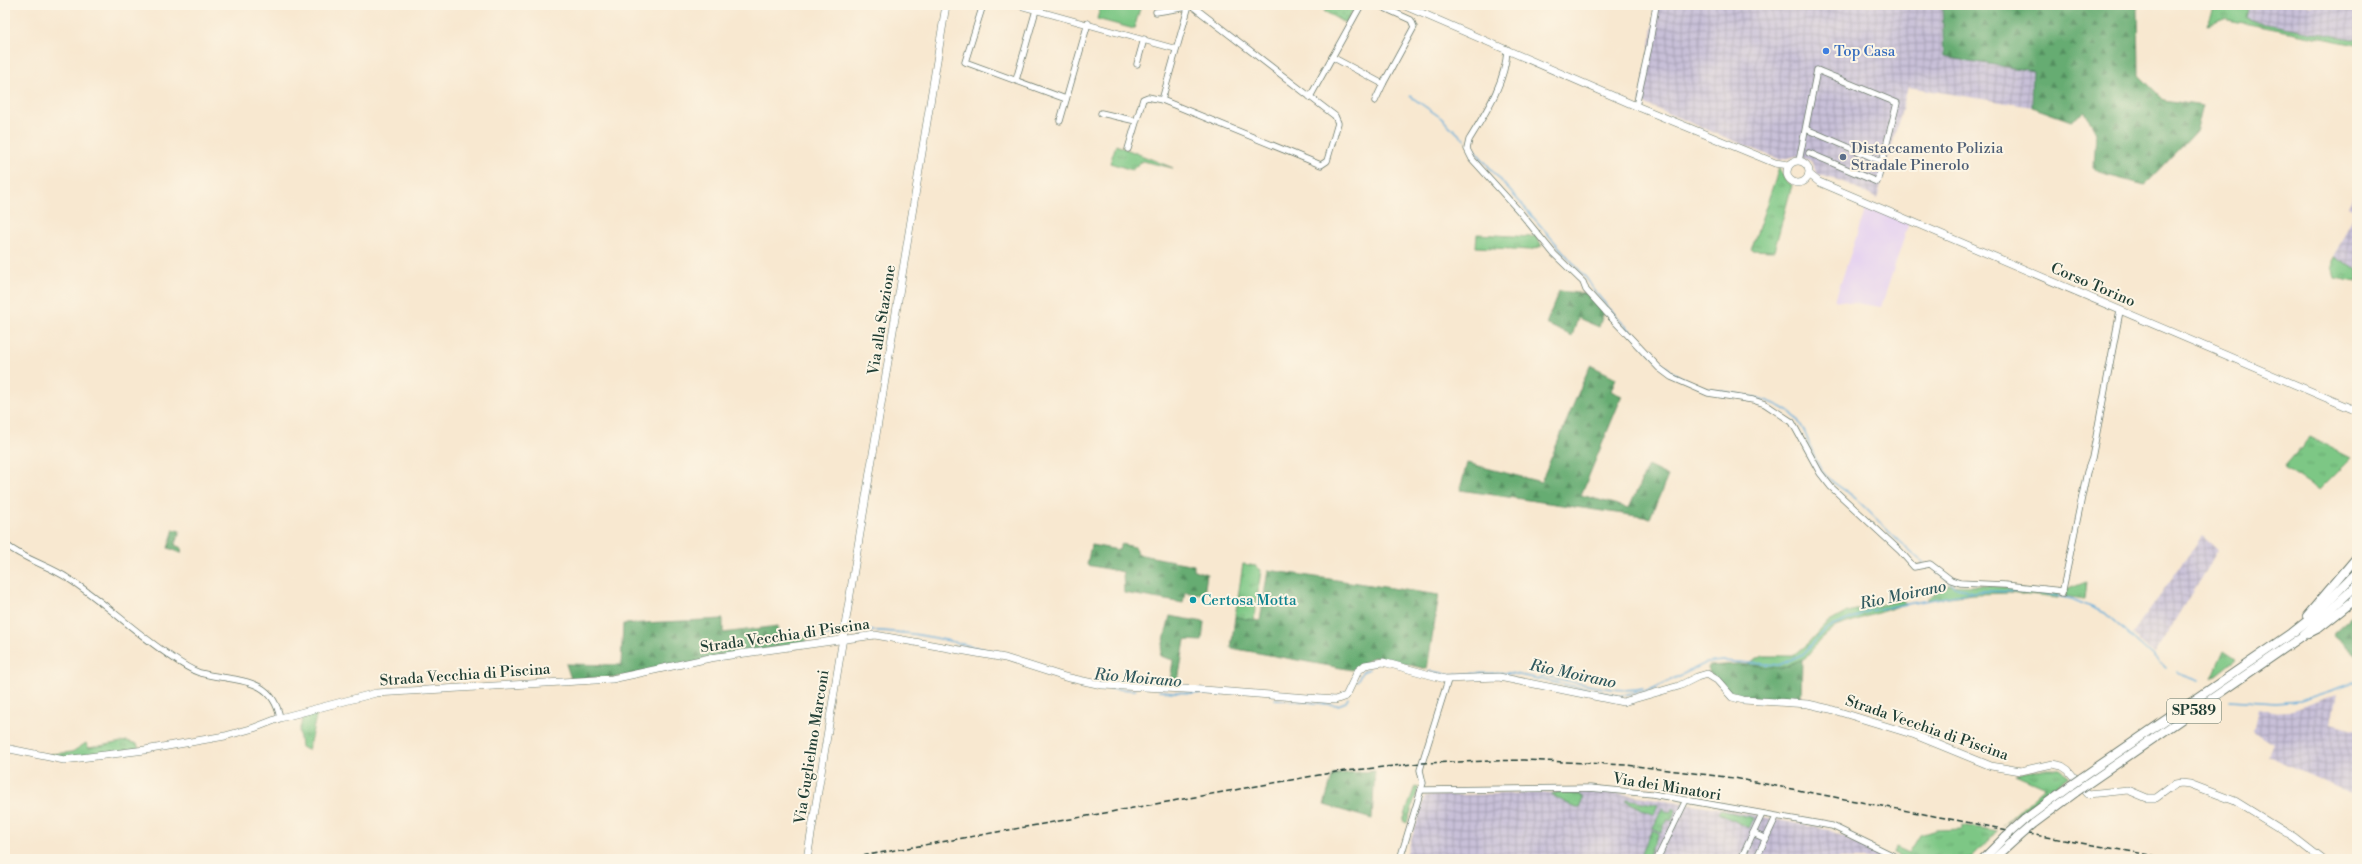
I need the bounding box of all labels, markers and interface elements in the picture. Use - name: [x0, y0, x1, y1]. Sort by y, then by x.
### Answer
- place label: Top Casa: [1834, 42, 1896, 61]
- marker: Top Casa: [1821, 46, 1831, 56]
- place label: Distaccamento Polizia Stradale Pinerolo: [1851, 139, 2004, 175]
- marker: Distaccamento Polizia Stradale Pinerolo: [1838, 152, 1848, 162]
- street label: Corso Torino: [2048, 259, 2138, 311]
- street label: Via alla Stazione: [864, 263, 900, 378]
- water label: Rio Moirano: [1857, 576, 1948, 614]
- place label: Certosa Motta: [1201, 591, 1297, 610]
- marker: Certosa Motta: [1188, 595, 1198, 605]
- street label: Strada Vecchia di Piscina: [699, 615, 871, 657]
- water label: Rio Moirano: [1527, 655, 1618, 693]
- street label: Strada Vecchia di Piscina: [379, 660, 551, 690]
- water label: Rio Moirano: [1092, 664, 1183, 692]
- street label: Via Guglielmo Marconi: [790, 668, 834, 827]
- street label: Strada Vecchia di Piscina: [1843, 691, 2011, 765]
- road number: SP589: [2167, 699, 2221, 723]
- street label: Via dei Minatori: [1610, 769, 1723, 805]

